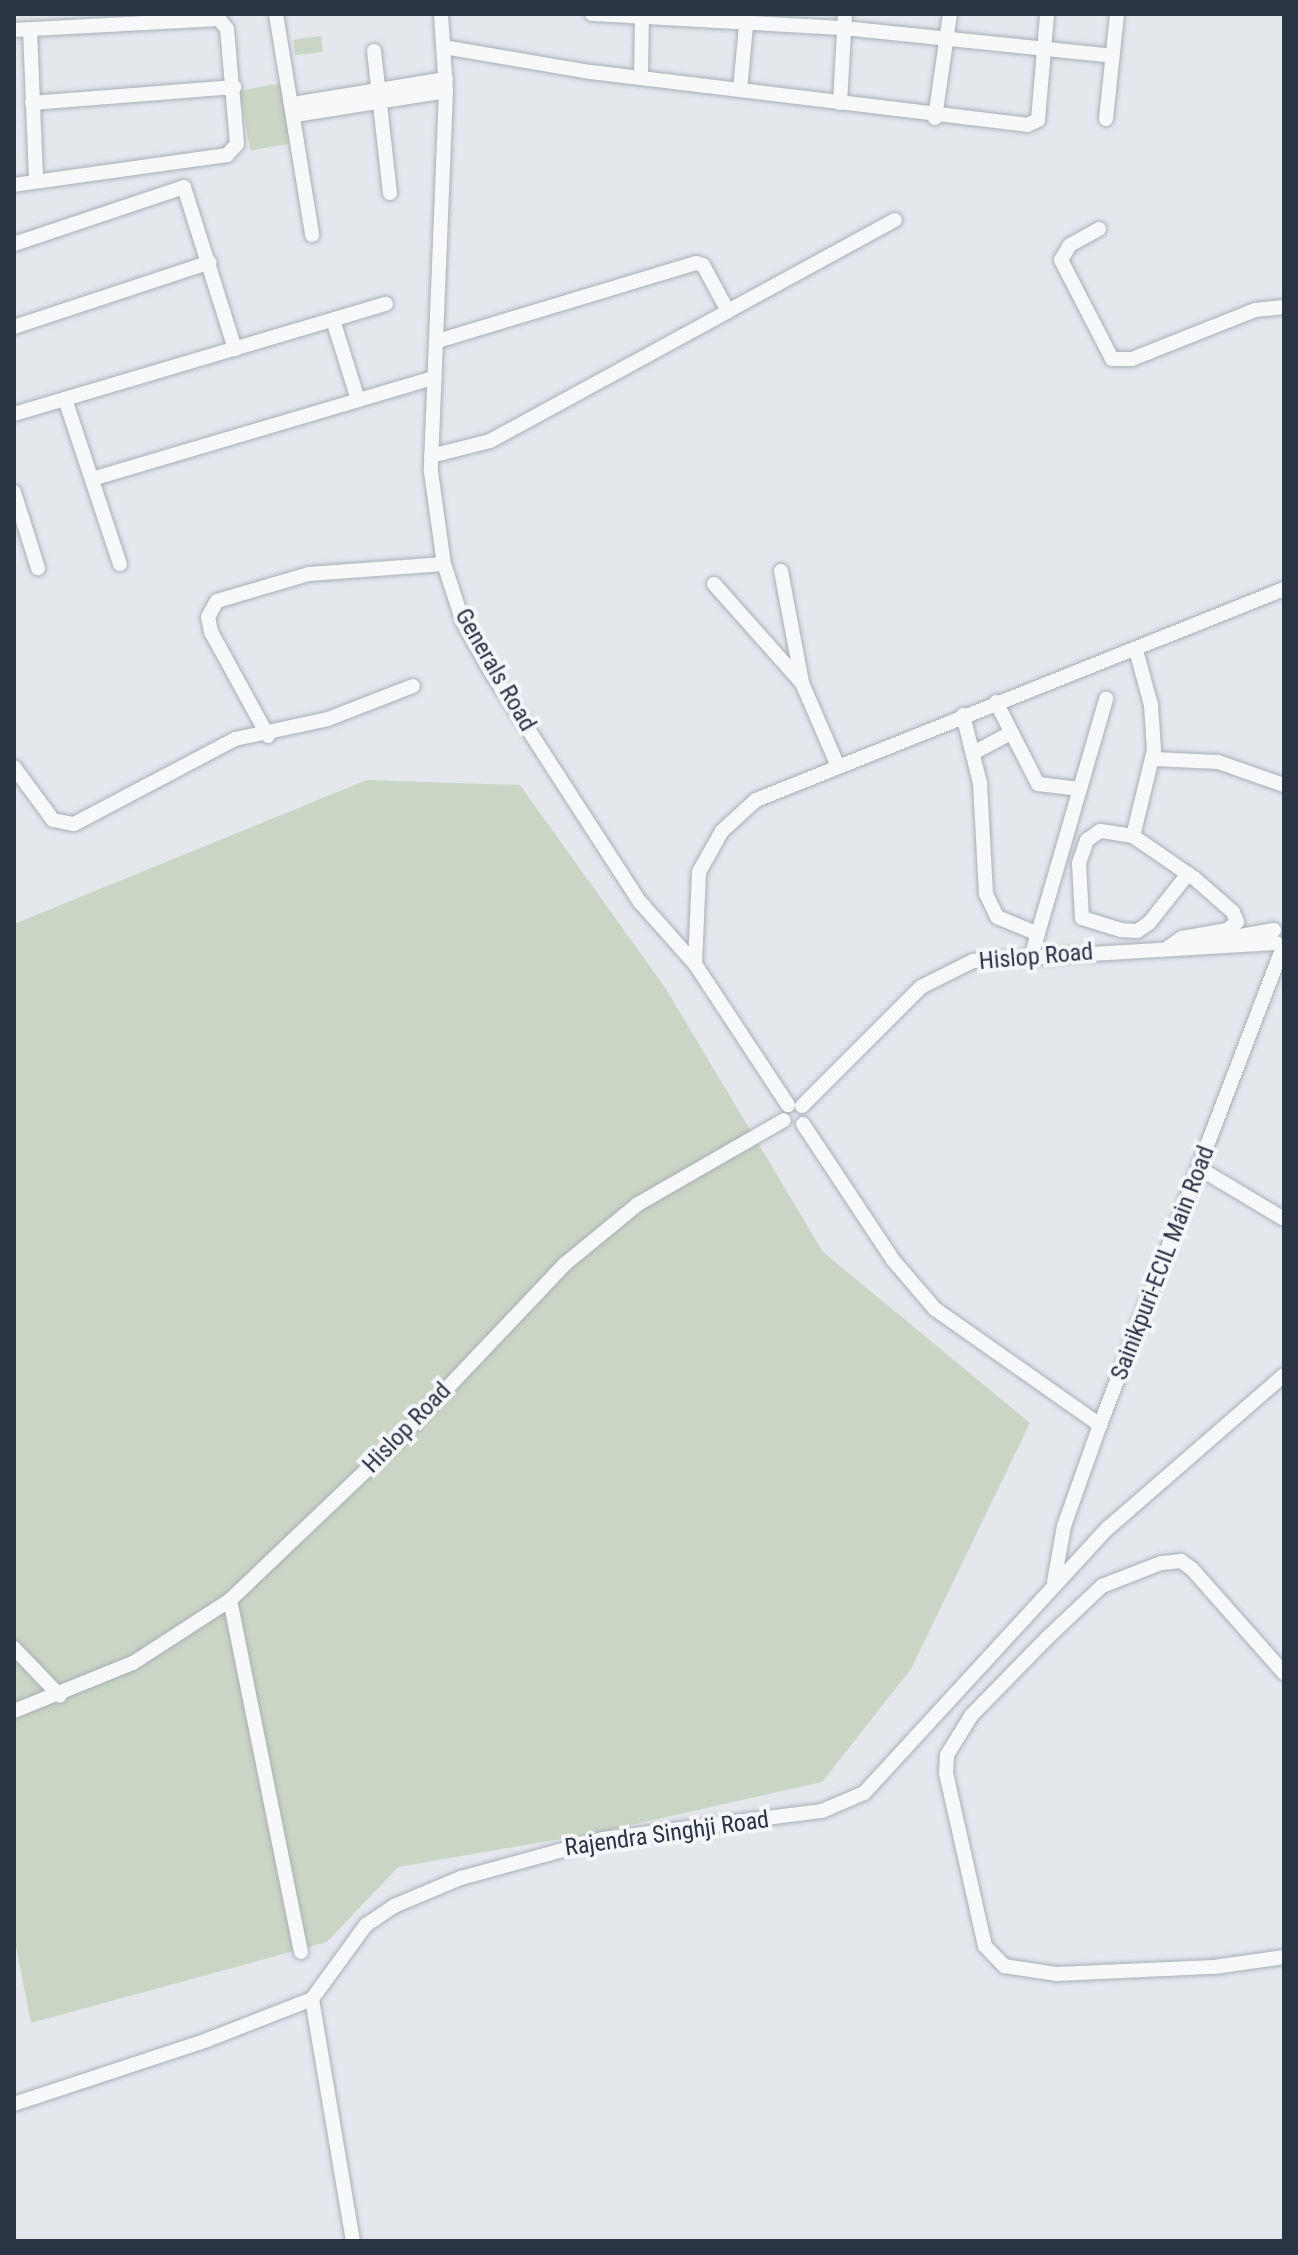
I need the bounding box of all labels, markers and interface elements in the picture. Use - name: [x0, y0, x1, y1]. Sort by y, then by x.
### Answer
- street label: Generals Road: [448, 604, 542, 736]
- street label: Hislop Road: [978, 938, 1094, 976]
- street label: Sainikpuri-ECIL Main Road: [1105, 1142, 1221, 1384]
- street label: Hislop Road: [357, 1377, 457, 1479]
- street label: Rajendra Singhji Road: [563, 1805, 771, 1863]

